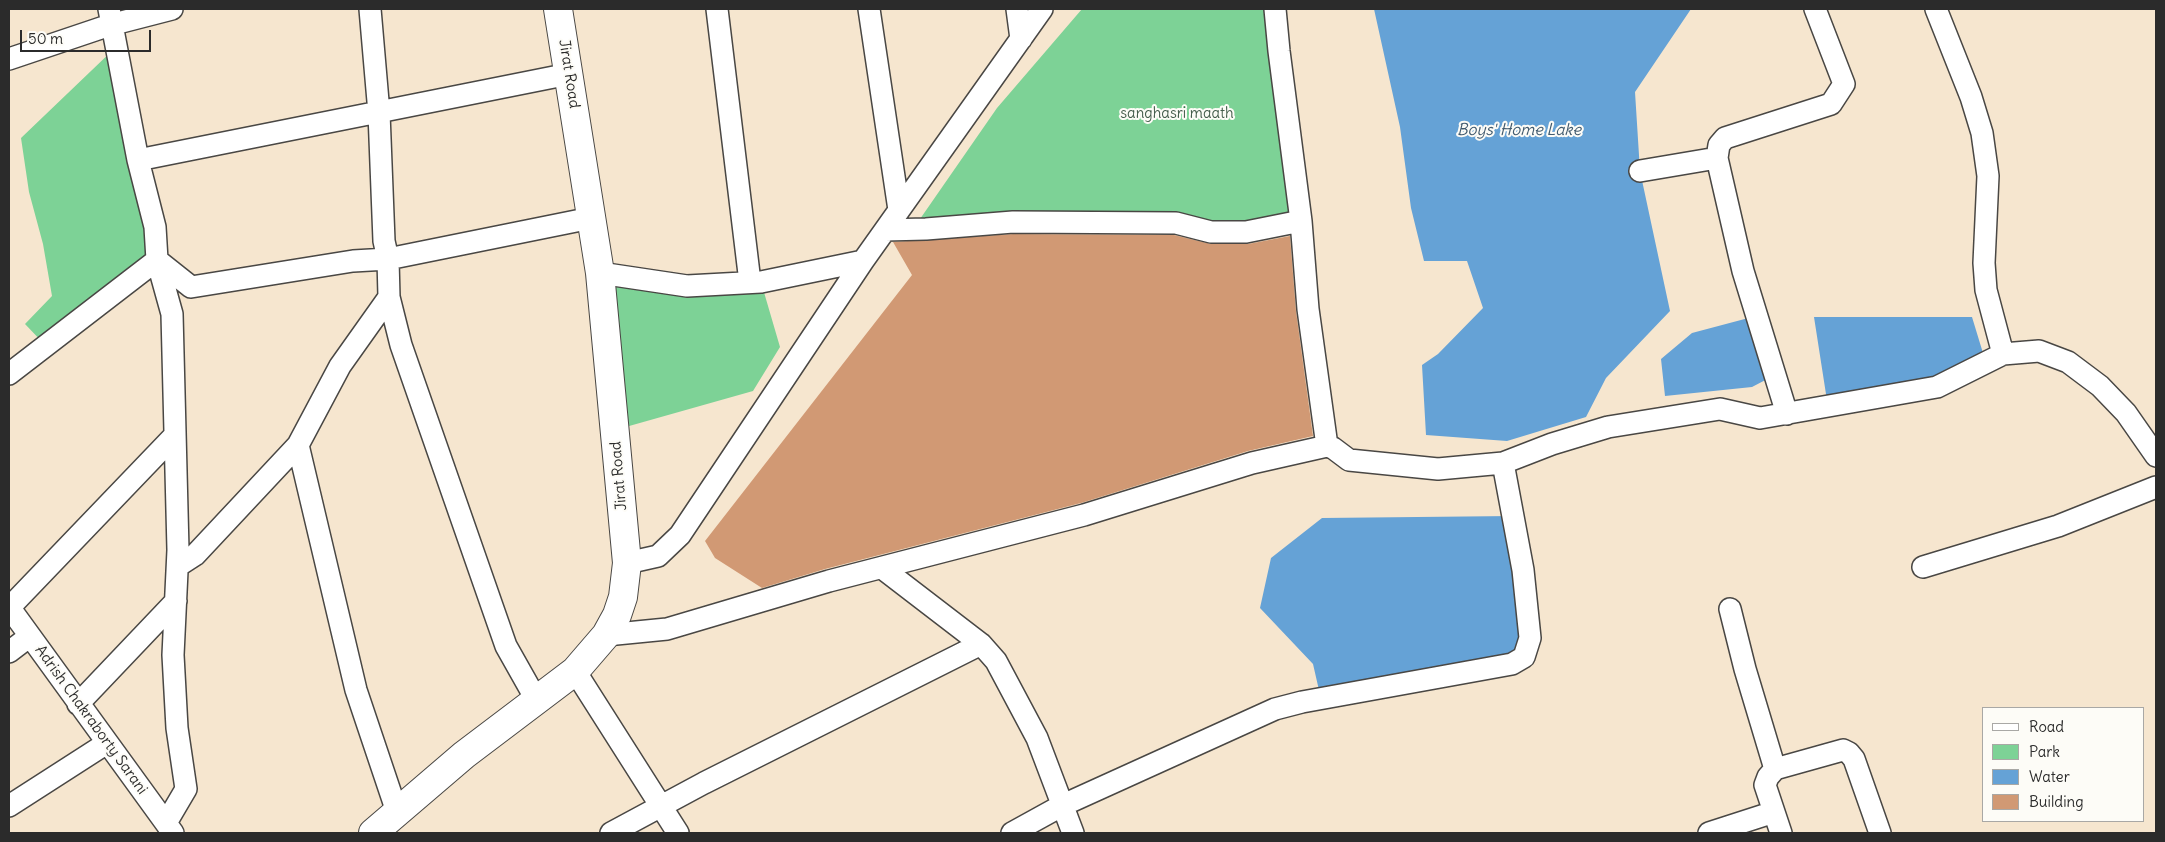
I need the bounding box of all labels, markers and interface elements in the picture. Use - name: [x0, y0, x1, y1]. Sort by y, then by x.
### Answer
- scale bar: [22, 20, 154, 52]
- text: 50 m: [28, 29, 63, 48]
- street label: Jirat Road: [555, 38, 583, 110]
- park label: sanghasri maath: [1120, 105, 1234, 123]
- water label: Boys' Home Lake: [1457, 120, 1581, 140]
- street label: Jirat Road: [607, 441, 631, 511]
- street label: Adrish Chakraborty Sarani: [31, 642, 151, 798]
- legend: [1982, 707, 2145, 822]
- text: Road: [2029, 717, 2064, 736]
- text: Park: [2029, 742, 2060, 761]
- text: Water: [2029, 767, 2070, 786]
- text: Building: [2029, 792, 2084, 811]

